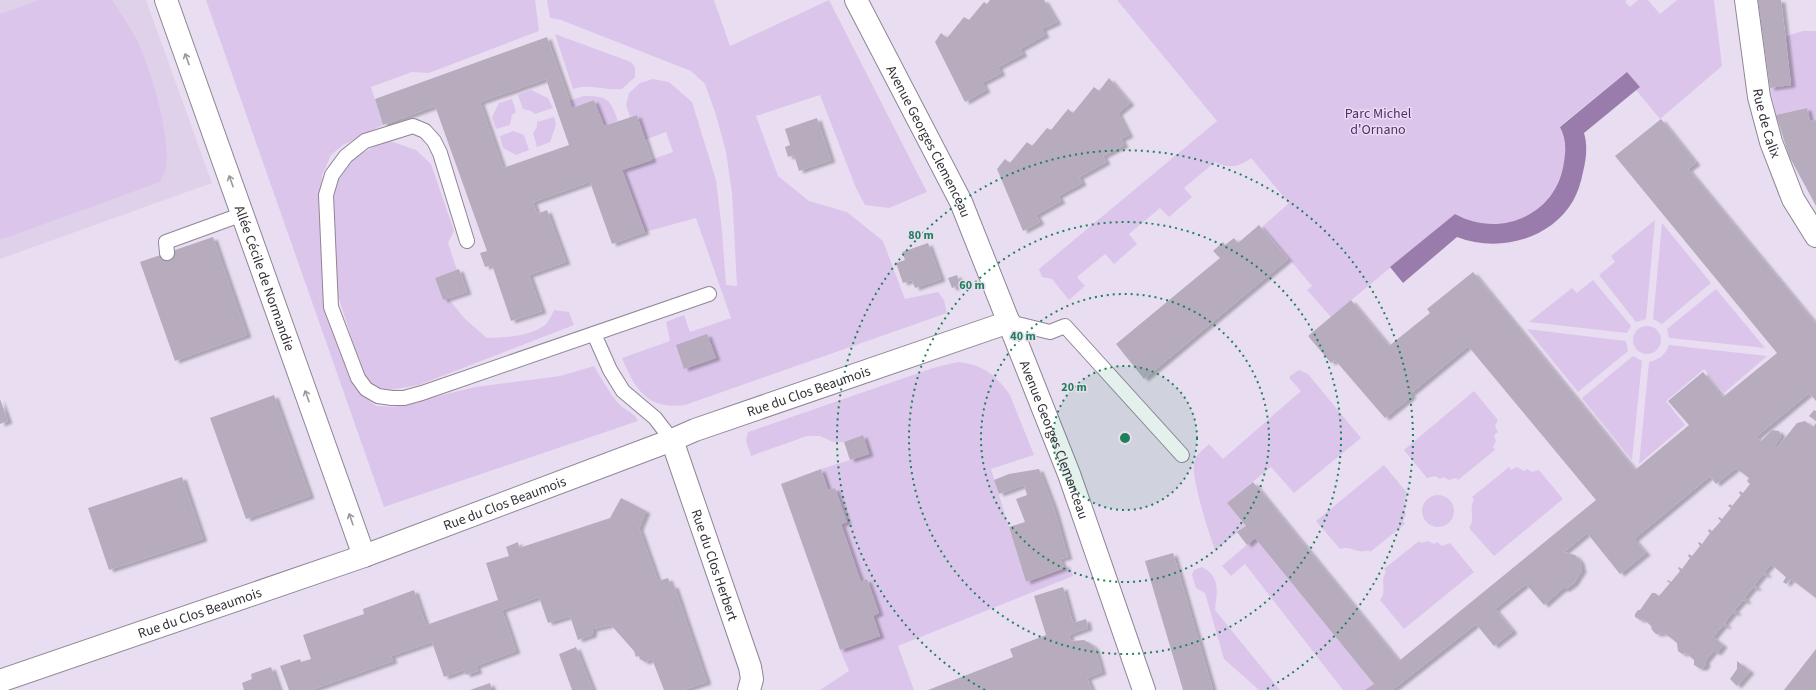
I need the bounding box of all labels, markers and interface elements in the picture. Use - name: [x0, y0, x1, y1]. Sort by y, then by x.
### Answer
- one-way arrow: [183, 53, 191, 65]
- street label: Avenue Georges Clemenceau: [881, 62, 975, 221]
- street label: Rue de Calix: [1747, 87, 1785, 162]
- park label: Parc Michel d'Ornano: [1345, 104, 1412, 140]
- one-way arrow: [227, 175, 234, 188]
- street label: Allée Cécile de Normandie: [229, 203, 299, 354]
- text: 80 m: [908, 227, 934, 244]
- text: 60 m: [959, 277, 985, 294]
- text: 40 m: [1010, 328, 1036, 345]
- street label: Avenue Georges Clemenceau: [1014, 358, 1093, 522]
- street label: Rue du Clos Beaumois: [744, 361, 873, 422]
- text: 20 m: [1061, 379, 1087, 396]
- one-way arrow: [303, 391, 311, 403]
- centre of rings: [1118, 431, 1132, 445]
- street label: Rue du Clos Beaumois: [441, 472, 569, 536]
- street label: Rue du Clos Herbert: [686, 507, 742, 624]
- one-way arrow: [347, 512, 354, 525]
- street label: Rue du Clos Beaumois: [135, 583, 265, 644]

